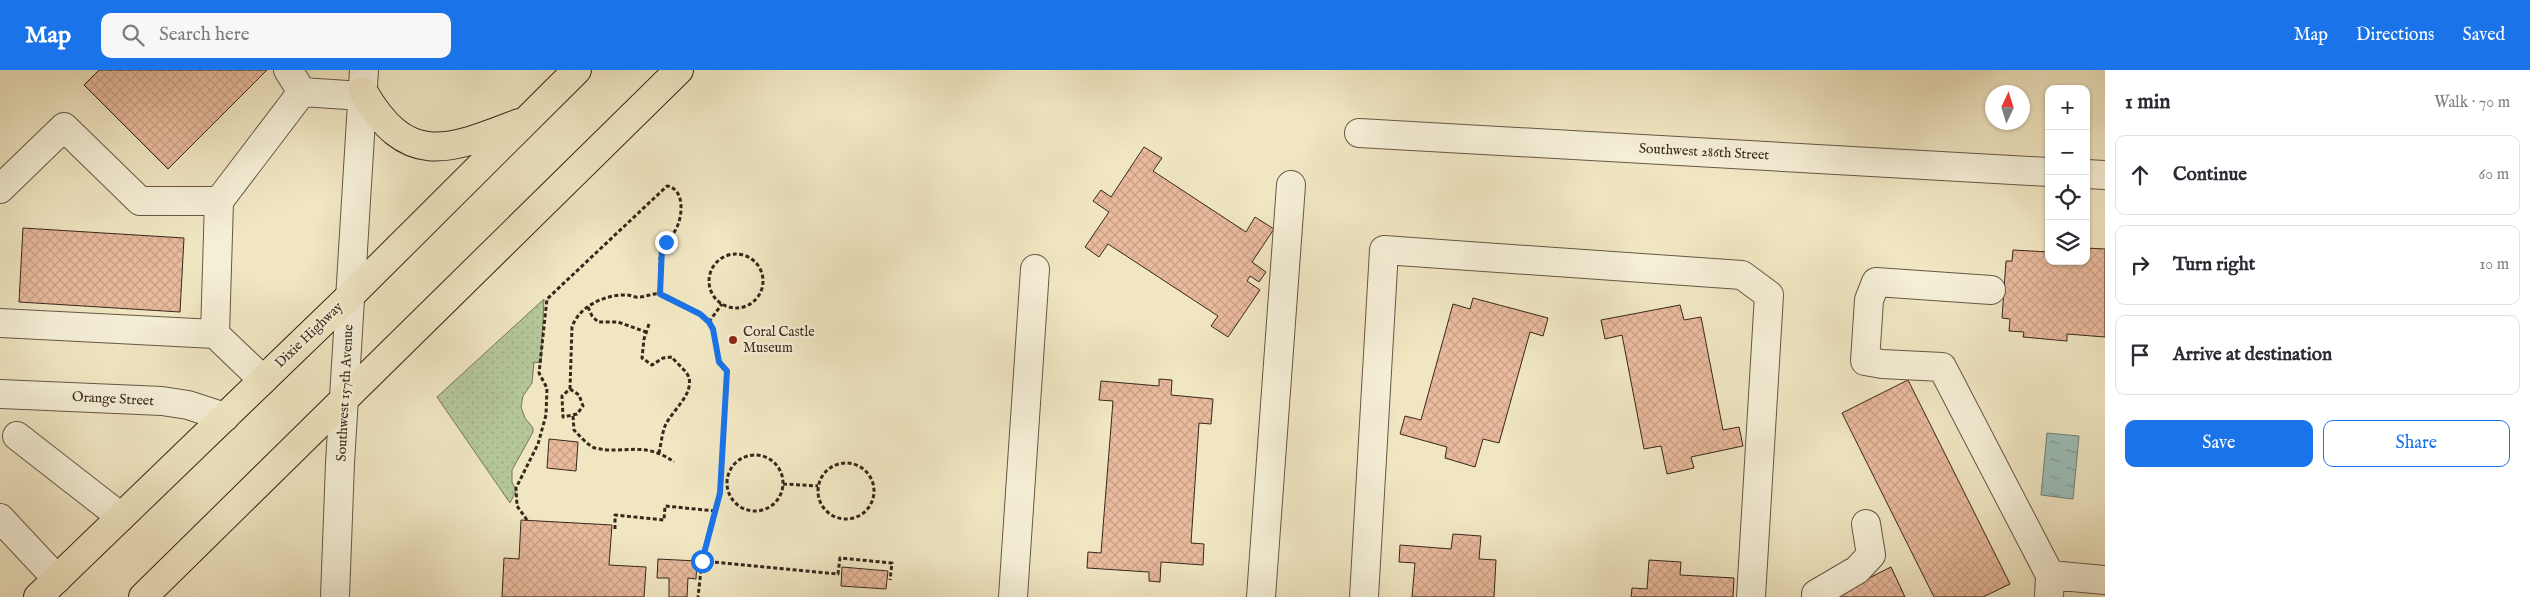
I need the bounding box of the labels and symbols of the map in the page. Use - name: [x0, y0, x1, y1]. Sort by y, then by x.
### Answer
- north arrow: [1985, 85, 2030, 130]
- street label: Southwest 286th Street: [1638, 140, 1770, 164]
- route end: [655, 231, 678, 254]
- street label: Dixie Highway: [271, 298, 347, 372]
- street label: Southwest 157th Avenue: [332, 323, 358, 462]
- place label: Coral Castle Museum: [743, 323, 815, 357]
- marker: Coral Castle Museum: [727, 334, 739, 346]
- street label: Orange Street: [72, 388, 155, 410]
- route start: [691, 550, 714, 573]

